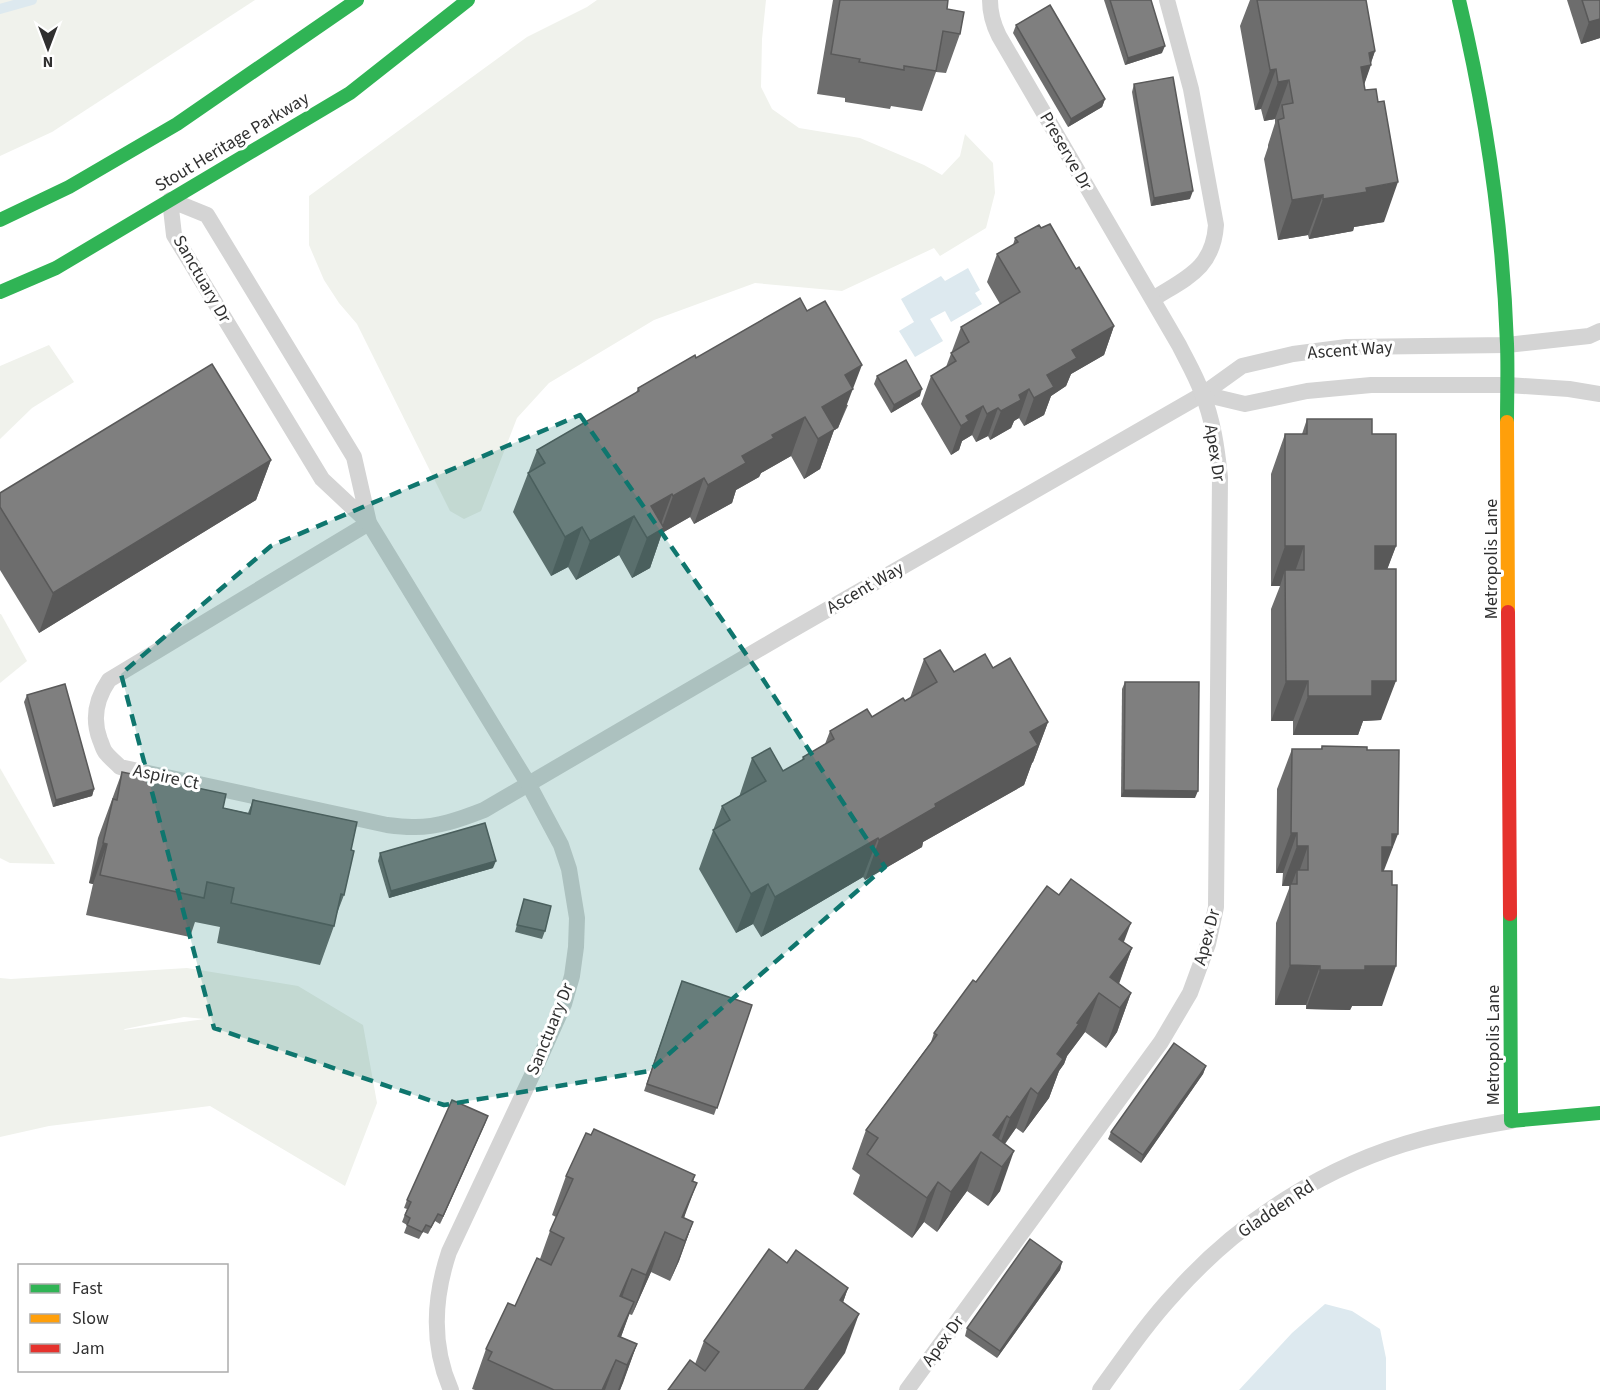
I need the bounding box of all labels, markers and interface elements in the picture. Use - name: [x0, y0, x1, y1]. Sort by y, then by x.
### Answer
- north arrow: [18, 18, 78, 78]
- text: N: [43, 51, 53, 73]
- street label: Stout Heritage Parkway: [150, 86, 314, 198]
- street label: Preserve Dr: [1034, 107, 1099, 195]
- street label: Sanctuary Dr: [167, 231, 238, 328]
- street label: Ascent Way: [1307, 335, 1394, 365]
- street label: Apex Dr: [1198, 423, 1232, 484]
- street label: Metropolis Lane: [1479, 499, 1504, 619]
- street label: Ascent Way: [822, 556, 909, 620]
- street label: Aspire Ct: [131, 758, 201, 796]
- street label: Apex Dr: [1187, 905, 1227, 968]
- street label: Sanctuary Dr: [520, 978, 580, 1079]
- street label: Metropolis Lane: [1481, 985, 1506, 1105]
- street label: Gladden Rd: [1233, 1174, 1319, 1244]
- legend: [18, 1264, 228, 1372]
- text: Fast: [72, 1276, 103, 1301]
- text: Slow: [72, 1306, 109, 1331]
- street label: Apex Dr: [916, 1310, 970, 1372]
- text: Jam: [72, 1336, 105, 1361]

